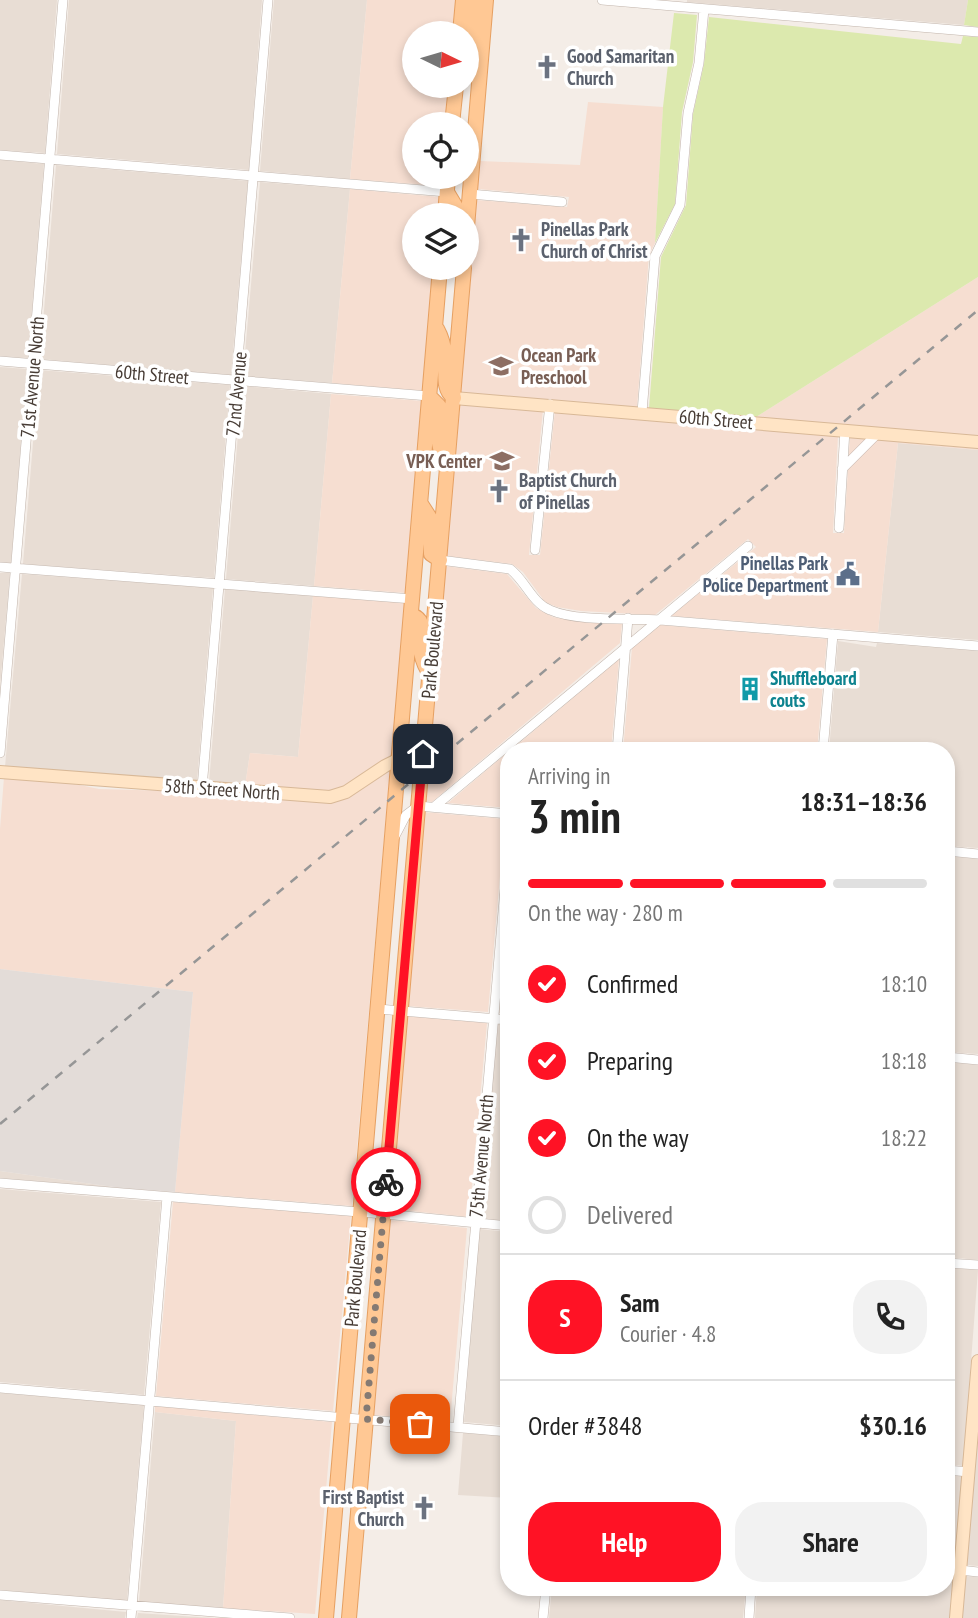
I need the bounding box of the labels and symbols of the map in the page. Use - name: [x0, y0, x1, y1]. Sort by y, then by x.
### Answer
- north arrow: [402, 21, 480, 98]
- place label: Good Samaritan Church: [567, 44, 674, 90]
- church icon: Good Samaritan Church: [533, 53, 561, 81]
- place label: Pinellas Park Church of Christ: [541, 217, 648, 263]
- church icon: Pinellas Park Church of Christ: [507, 226, 535, 254]
- street label: 71st Avenue North: [15, 315, 49, 439]
- place label: Ocean Park Preschool: [521, 343, 596, 389]
- street label: 72nd Avenue: [220, 350, 252, 438]
- school or university icon: Ocean Park Preschool: [487, 352, 515, 380]
- street label: 60th Street: [114, 359, 191, 389]
- street label: 60th Street: [678, 404, 755, 434]
- school or university icon: VPK Center: [488, 447, 516, 475]
- place label: VPK Center: [405, 449, 482, 473]
- place label: Baptist Church of Pinellas: [519, 468, 617, 514]
- church icon: Baptist Church of Pinellas: [485, 477, 513, 505]
- place label: Pinellas Park Police Department: [703, 551, 828, 597]
- public building icon: Pinellas Park Police Department: [834, 560, 862, 588]
- street label: Park Boulevard: [416, 600, 448, 700]
- place label: Shuffleboard couts: [770, 666, 857, 712]
- building icon: Shuffleboard couts: [736, 675, 764, 703]
- pin: [393, 724, 453, 784]
- street label: 58th Street North: [163, 773, 281, 805]
- street label: 75th Avenue North: [464, 1093, 498, 1219]
- courier: [351, 1147, 421, 1217]
- street label: Park Boulevard: [339, 1228, 371, 1328]
- pin: [390, 1394, 450, 1454]
- place label: First Baptist Church: [322, 1485, 404, 1531]
- church icon: First Baptist Church: [410, 1494, 438, 1522]

